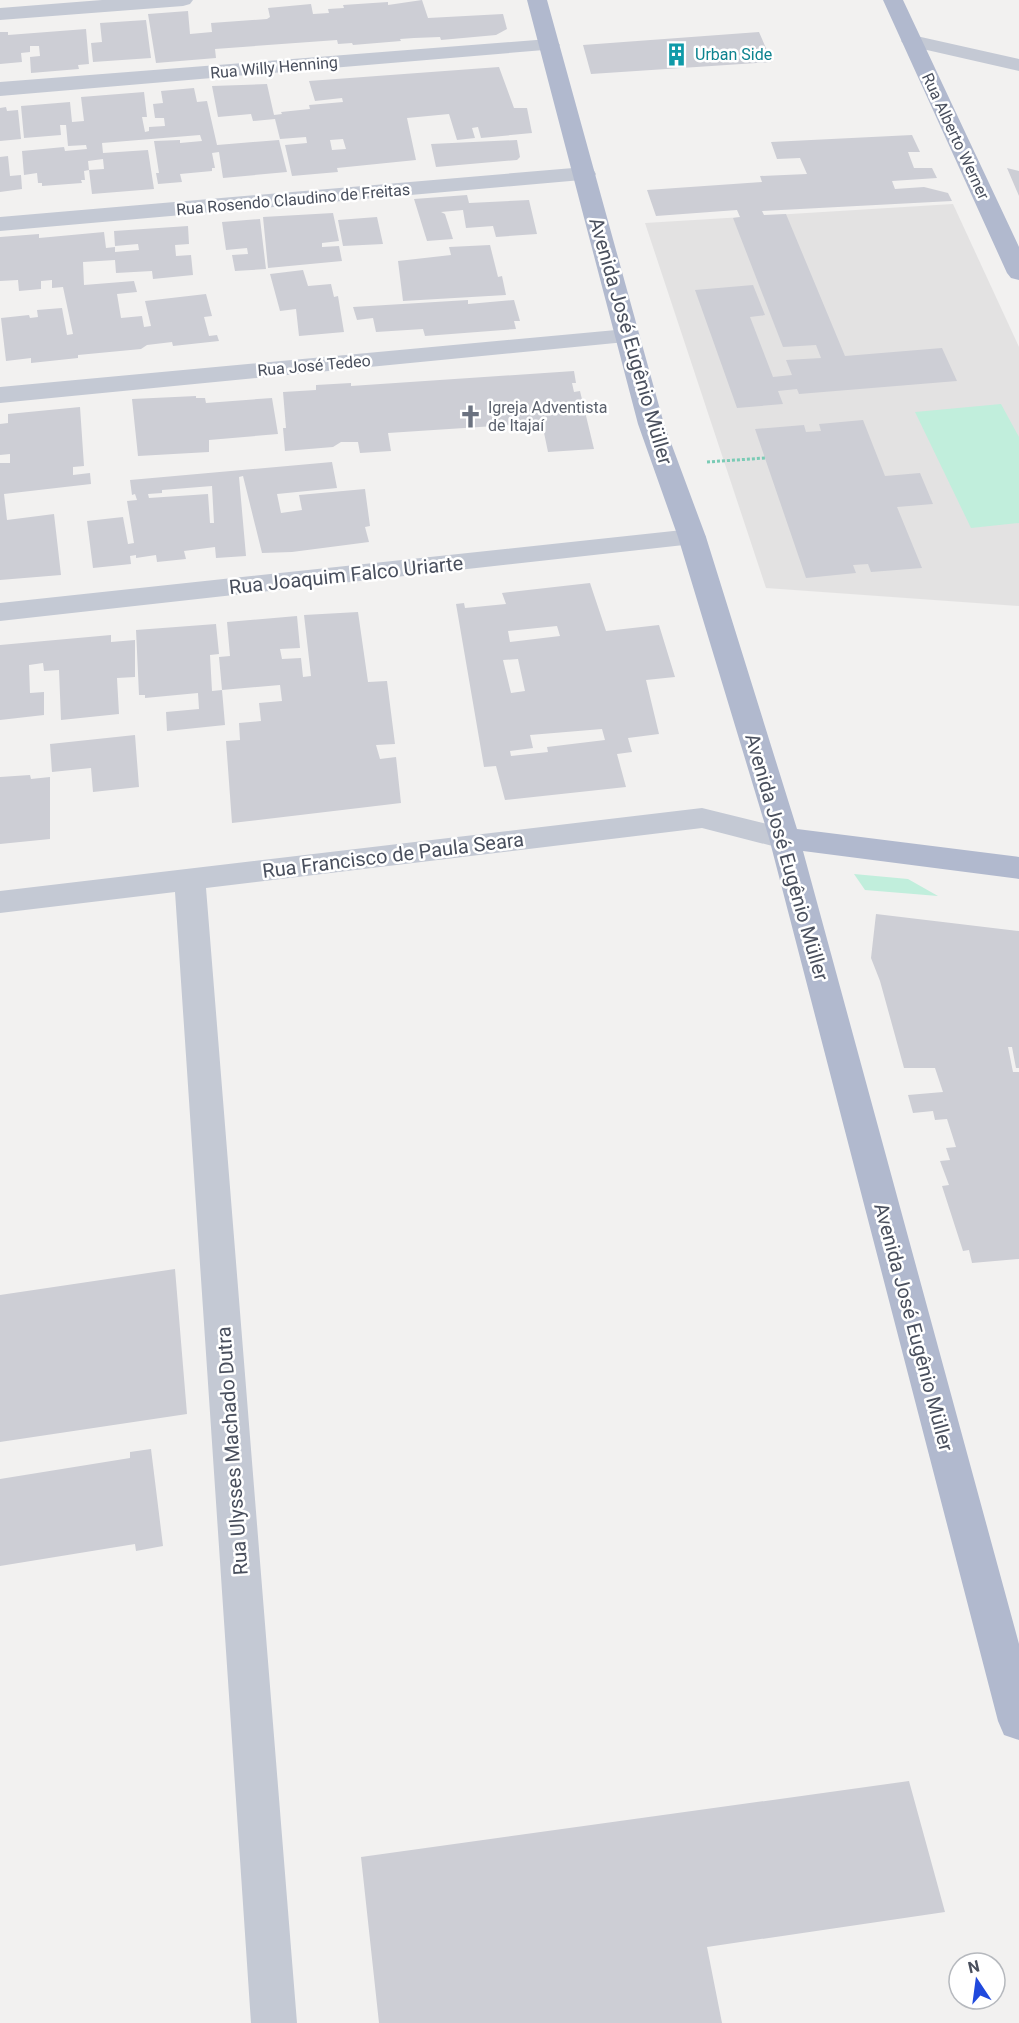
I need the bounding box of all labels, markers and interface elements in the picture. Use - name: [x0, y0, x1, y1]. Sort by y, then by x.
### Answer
- building icon: Urban Side: [664, 41, 690, 67]
- place label: Urban Side: [695, 45, 772, 64]
- street label: Rua Willy Henning: [209, 52, 339, 83]
- street label: Rua Alberto Werner: [918, 70, 994, 203]
- street label: Rua Rosendo Claudino de Freitas: [175, 180, 411, 219]
- street label: Avenida José Eugênio Müller: [584, 215, 678, 468]
- street label: Rua José Tedeo: [257, 351, 371, 380]
- place label: Igreja Adventista de Itajaí: [488, 398, 607, 435]
- church icon: Igreja Adventista de Itajaí: [457, 403, 483, 429]
- street label: Rua Joaquim Falco Uriarte: [228, 551, 464, 599]
- street label: Avenida José Eugênio Müller: [740, 731, 834, 984]
- street label: Rua Francisco de Paula Seara: [261, 827, 525, 883]
- street label: Avenida José Eugênio Müller: [869, 1200, 959, 1454]
- street label: Rua Ulysses Machado Dutra: [211, 1326, 253, 1576]
- north arrow: [947, 1951, 1007, 2011]
- text: N: [966, 1956, 981, 1977]

